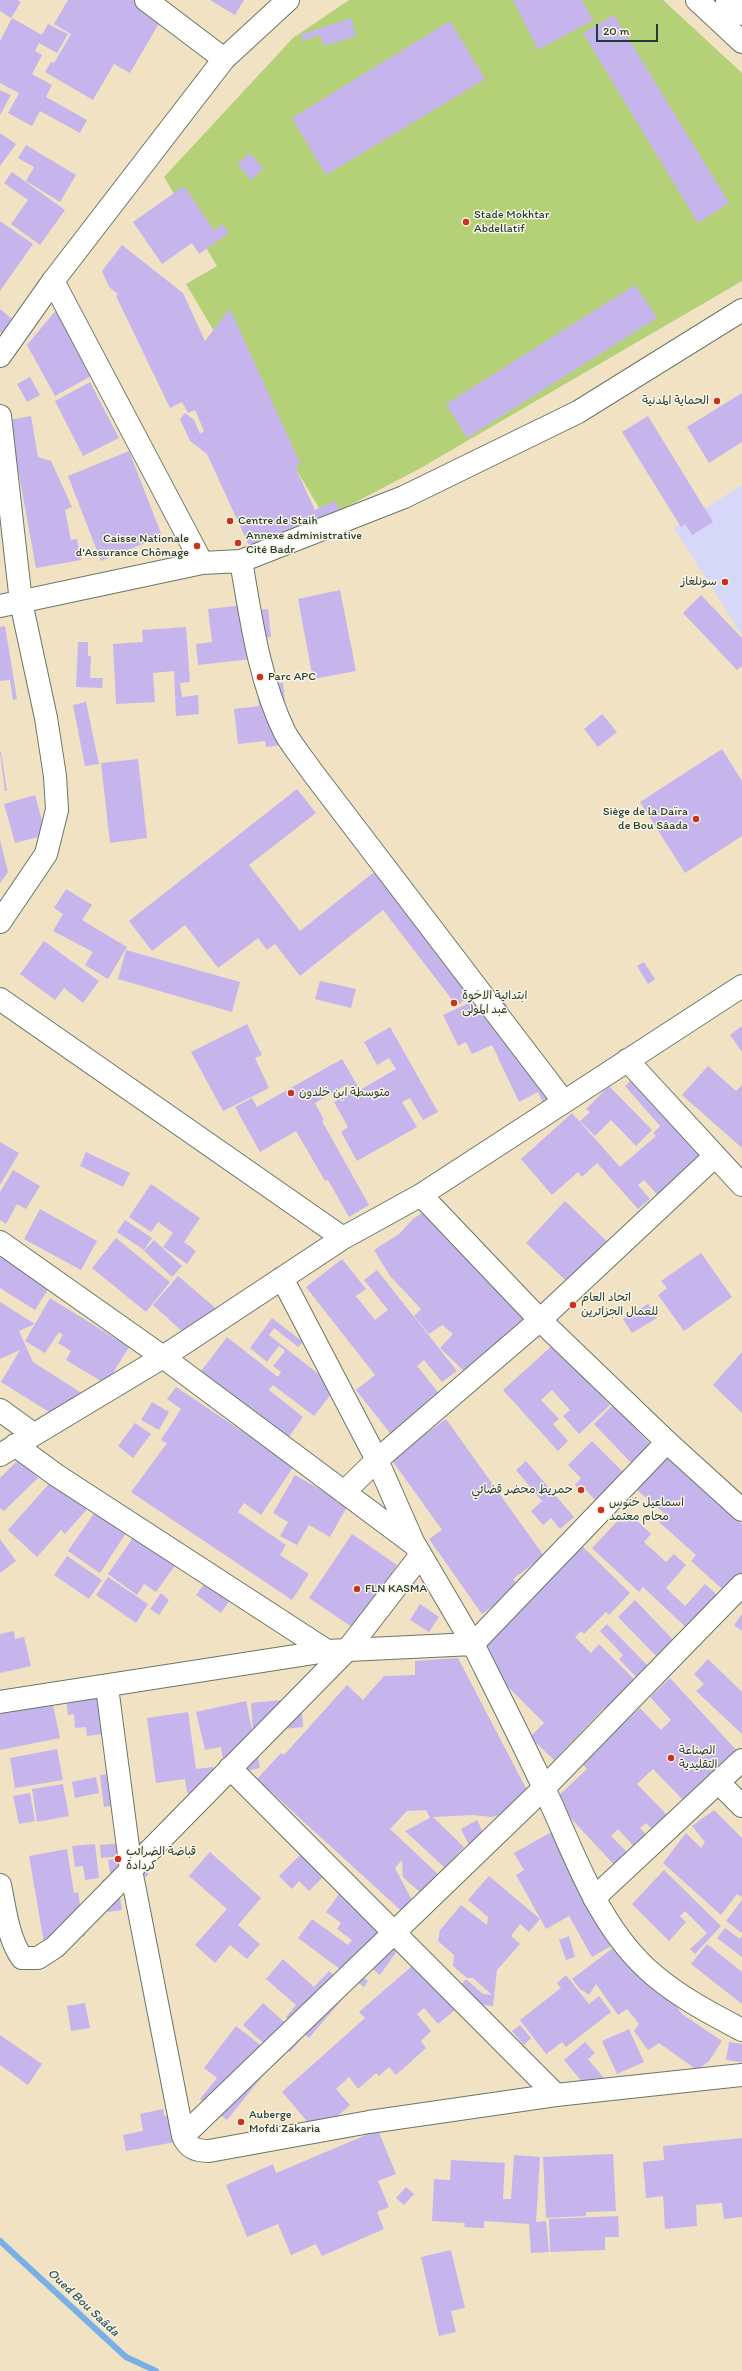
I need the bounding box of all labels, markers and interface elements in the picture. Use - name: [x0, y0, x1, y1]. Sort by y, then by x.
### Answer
- scale bar: [598, 16, 660, 42]
- text: 20 m: [603, 24, 630, 38]
- place label: Stade Mokhtar Abdellatif: [474, 208, 549, 236]
- marker: Stade Mokhtar Abdellatif: [461, 217, 471, 227]
- place label: الحماية المدنية: [642, 394, 709, 408]
- marker: الحماية المدنية: [712, 396, 722, 406]
- place label: Centre de Staih: [238, 514, 318, 528]
- marker: Centre de Staih: [225, 516, 235, 526]
- place label: Annexe administrative Cité Badr: [246, 529, 362, 557]
- place label: Caisse Nationale d'Assurance Chômage: [76, 532, 189, 560]
- marker: Annexe administrative Cité Badr: [233, 538, 243, 548]
- marker: Caisse Nationale d'Assurance Chômage: [192, 541, 202, 551]
- place label: سونلغاز: [681, 575, 717, 589]
- marker: سونلغاز: [720, 577, 730, 587]
- place label: Parc APC: [268, 670, 316, 684]
- marker: Parc APC: [255, 672, 265, 682]
- place label: Siège de la Daïra de Bou Sâada: [603, 805, 688, 833]
- marker: Siège de la Daïra de Bou Sâada: [691, 814, 701, 824]
- place label: ابتدائية الاخوة عبد المولى: [462, 989, 527, 1017]
- marker: ابتدائية الاخوة عبد المولى: [449, 998, 459, 1008]
- place label: متوسطة ابن خلدون: [299, 1086, 390, 1100]
- marker: متوسطة ابن خلدون: [286, 1088, 296, 1098]
- place label: اتحاد العام للعمال الجزائرين: [581, 1291, 658, 1319]
- marker: اتحاد العام للعمال الجزائرين: [568, 1300, 578, 1310]
- place label: حمريط محضر قضائي: [472, 1483, 573, 1497]
- marker: حمريط محضر قضائي: [576, 1485, 586, 1495]
- place label: اسماعيل خنوس محام معتمد: [609, 1496, 684, 1524]
- marker: اسماعيل خنوس محام معتمد: [596, 1505, 606, 1515]
- place label: FLN KASMA: [365, 1582, 427, 1596]
- marker: FLN KASMA: [352, 1584, 362, 1594]
- place label: الصناعة التقليدية: [679, 1744, 718, 1772]
- marker: الصناعة التقليدية: [666, 1753, 676, 1763]
- place label: قباضة الضرائب كردادة: [126, 1845, 196, 1873]
- marker: قباضة الضرائب كردادة: [113, 1854, 123, 1864]
- place label: Auberge Mofdi Zakaria: [249, 2108, 320, 2136]
- marker: Auberge Mofdi Zakaria: [236, 2117, 246, 2127]
- water label: Oued Bou Saâda: [44, 2266, 122, 2340]

